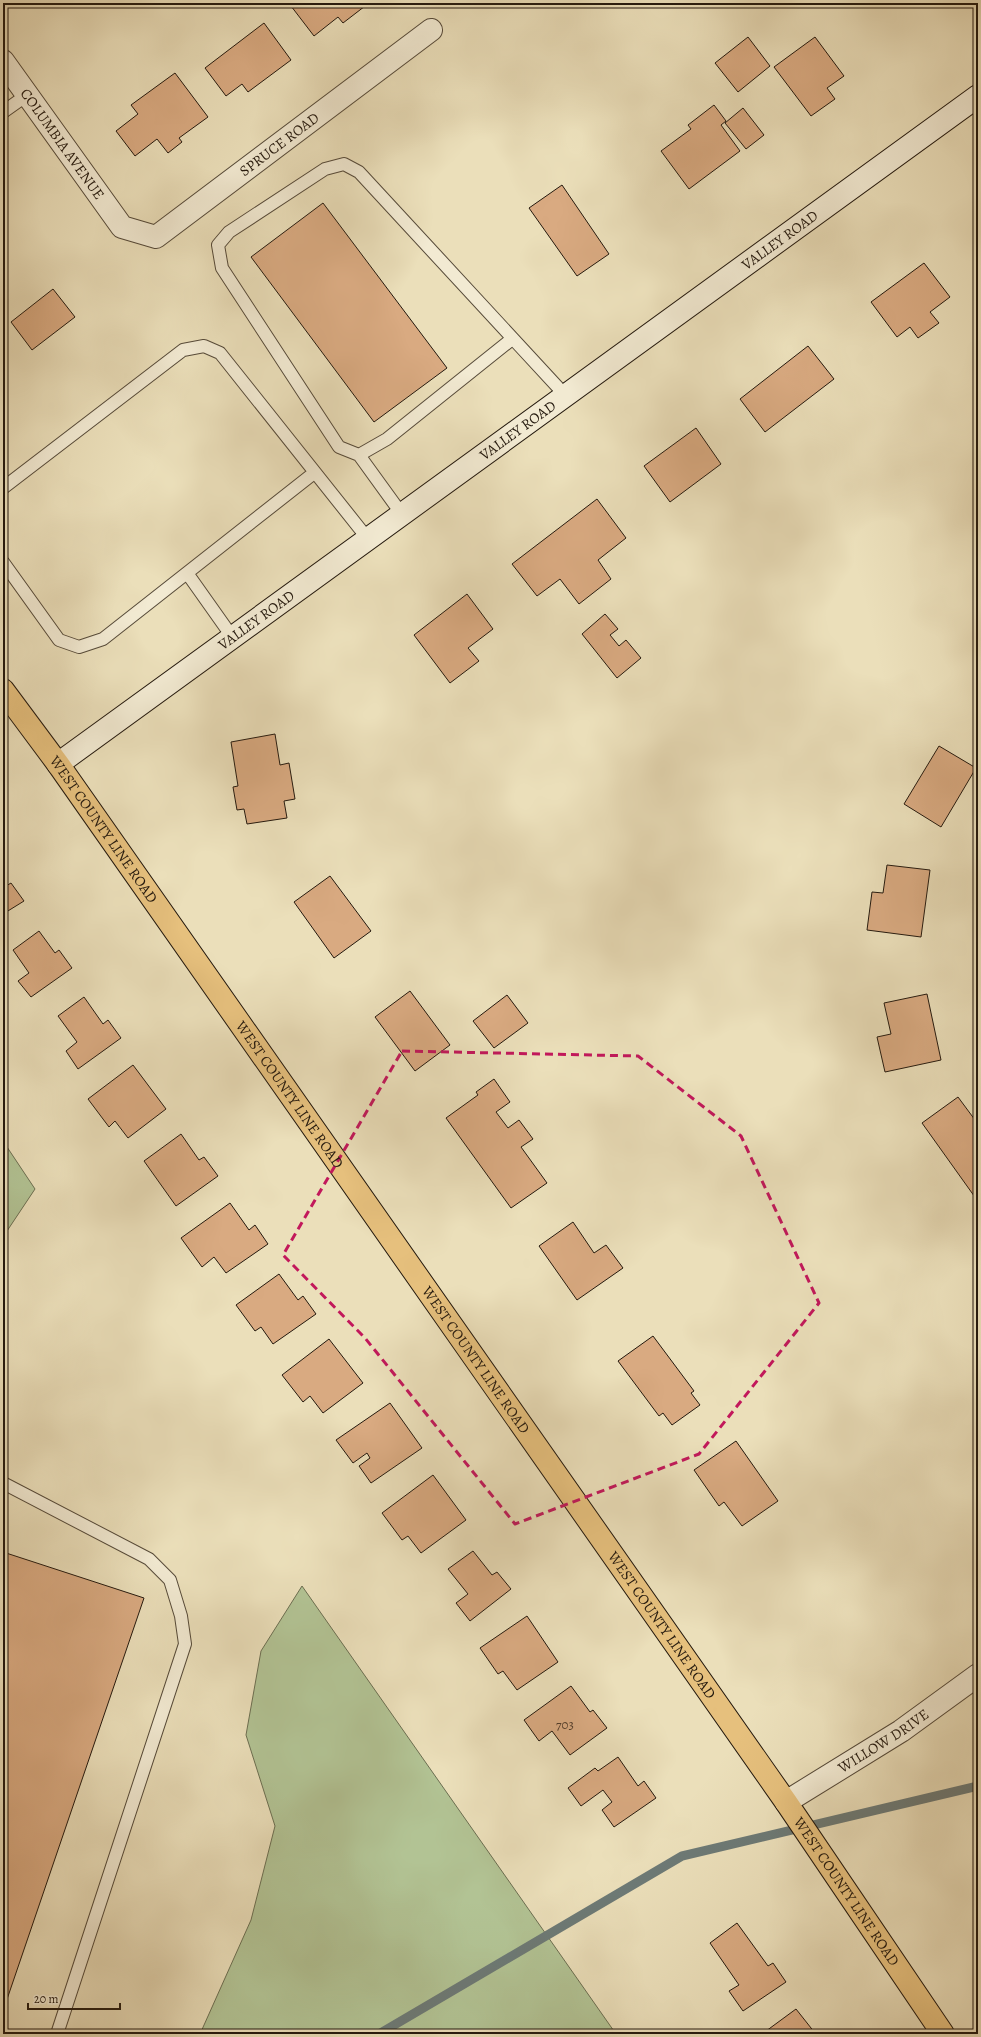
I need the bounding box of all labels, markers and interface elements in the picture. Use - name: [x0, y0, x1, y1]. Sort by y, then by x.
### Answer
- street label: COLUMBIA AVENUE: [16, 84, 109, 203]
- street label: SPRUCE ROAD: [235, 108, 323, 181]
- street label: VALLEY ROAD: [737, 205, 822, 275]
- street label: VALLEY ROAD: [475, 396, 560, 465]
- street label: VALLEY ROAD: [213, 586, 299, 655]
- street label: WEST COUNTY LINE ROAD: [45, 751, 162, 907]
- street label: WEST COUNTY LINE ROAD: [231, 1016, 348, 1172]
- street label: WEST COUNTY LINE ROAD: [417, 1281, 534, 1437]
- street label: WEST COUNTY LINE ROAD: [603, 1547, 721, 1703]
- street label: WILLOW DRIVE: [833, 1704, 933, 1778]
- house number: 703: [556, 1716, 574, 1733]
- street label: WEST COUNTY LINE ROAD: [788, 1812, 904, 1970]
- scale bar: [28, 1985, 120, 2011]
- text: 20 m: [34, 1991, 58, 2007]

